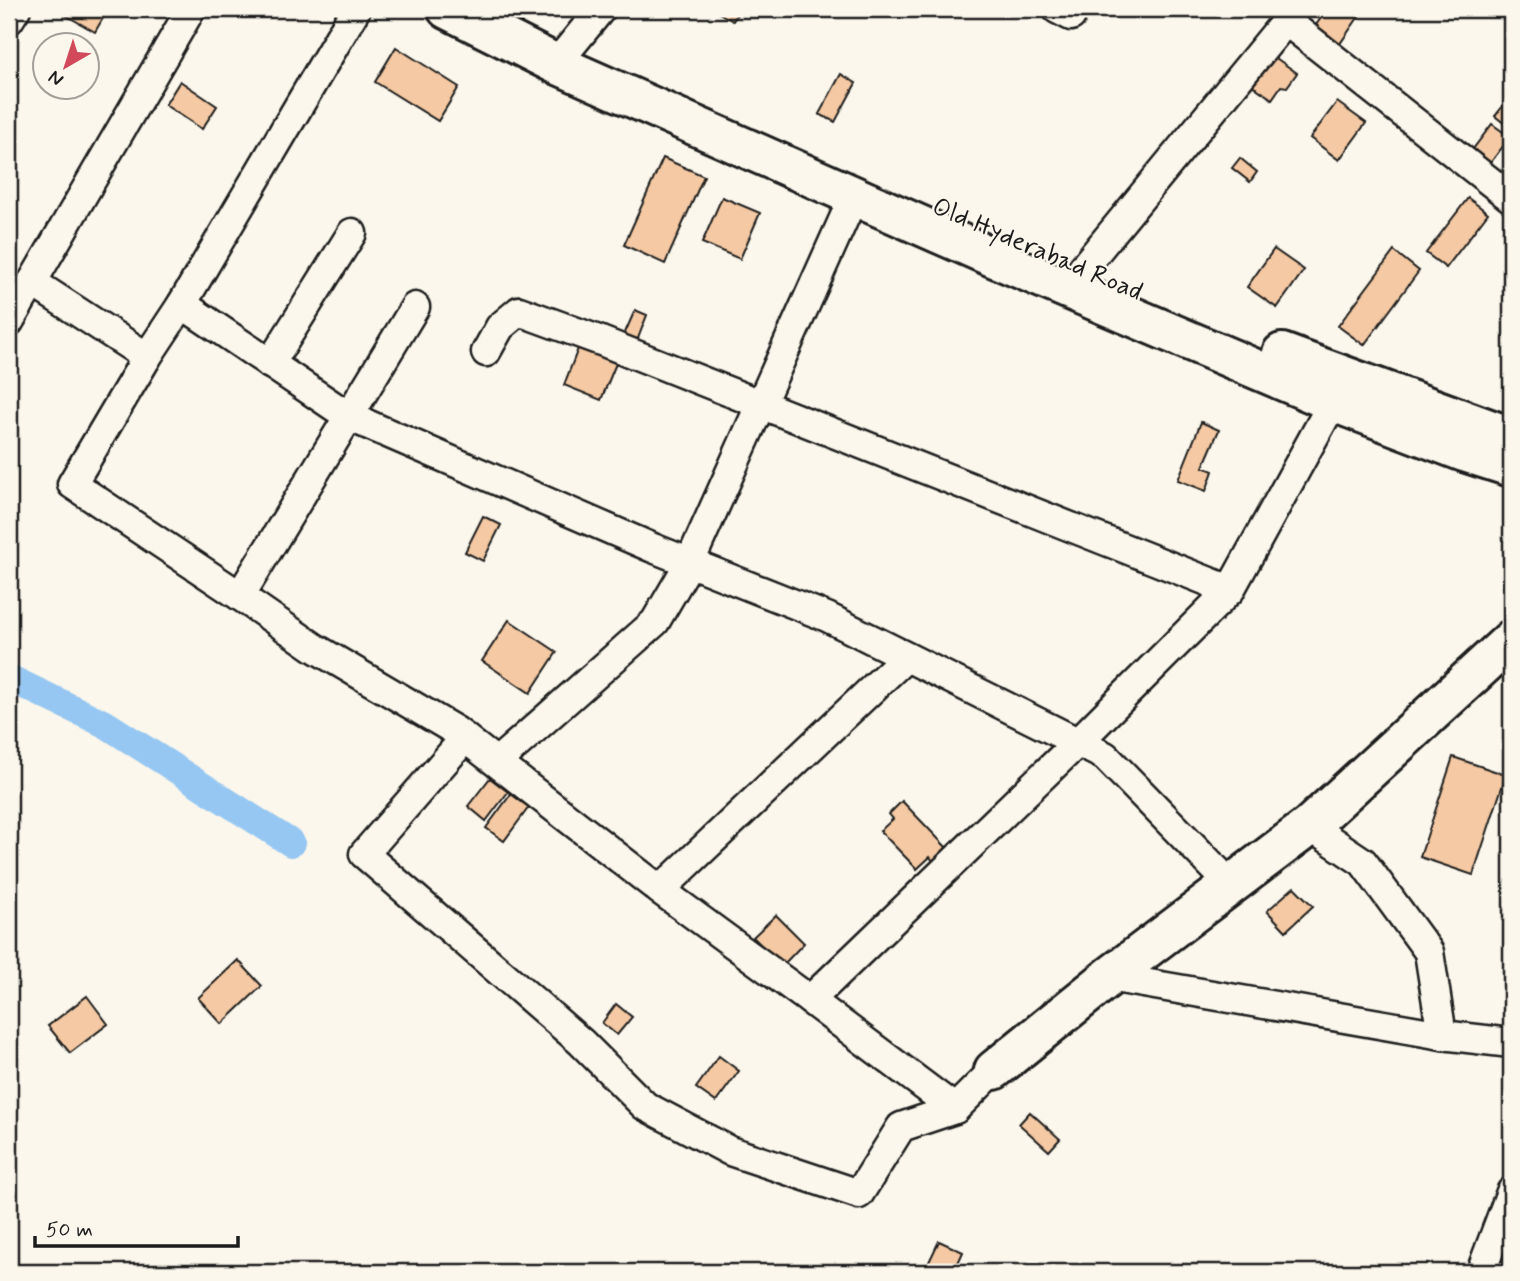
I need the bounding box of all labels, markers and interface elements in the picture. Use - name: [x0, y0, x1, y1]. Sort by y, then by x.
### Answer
- north arrow: [32, 32, 102, 102]
- text: N: [43, 64, 69, 92]
- street label: Old Hyderabad Road: [927, 190, 1148, 310]
- scale bar: [35, 1204, 238, 1248]
- text: 50 m: [46, 1216, 93, 1244]

